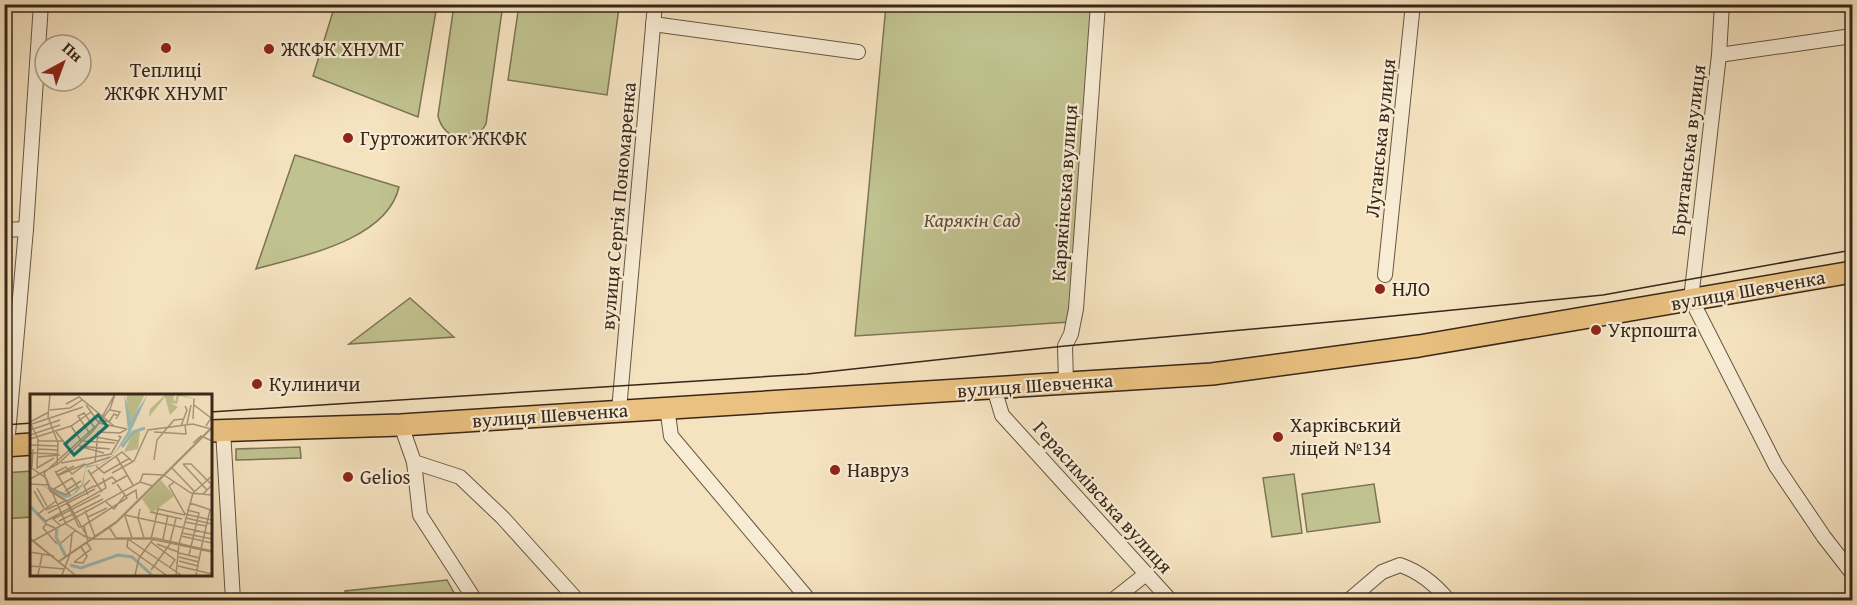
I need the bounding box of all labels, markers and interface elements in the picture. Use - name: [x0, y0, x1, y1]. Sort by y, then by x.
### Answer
- north arrow: [33, 33, 93, 93]
- place label: ЖКФК ХНУМГ: [280, 34, 404, 63]
- text: Пн: [57, 36, 89, 68]
- marker: Теплиці ЖКФК ХНУМГ: [159, 41, 173, 55]
- marker: ЖКФК ХНУМГ: [262, 42, 276, 56]
- place label: Теплиці ЖКФК ХНУМГ: [104, 55, 228, 107]
- street label: Луганська вулиця: [1357, 57, 1402, 219]
- street label: Британська вулиця: [1663, 63, 1712, 237]
- street label: вулиця Сергія Пономаренка: [592, 80, 643, 331]
- street label: Карякінська вулиця: [1043, 103, 1084, 282]
- place label: Гуртожиток ЖКФК: [360, 123, 528, 152]
- marker: Гуртожиток ЖКФК: [341, 131, 355, 145]
- park label: Карякін Сад: [924, 205, 1021, 234]
- street label: вулиця Шевченка: [1668, 262, 1828, 317]
- place label: НЛО: [1392, 274, 1430, 303]
- marker: НЛО: [1373, 282, 1387, 296]
- place label: Укрпошта: [1608, 315, 1698, 344]
- marker: Укрпошта: [1589, 323, 1603, 337]
- street label: вулиця Шевченка: [956, 365, 1114, 404]
- place label: Кулиничи: [269, 369, 361, 398]
- marker: Кулиничи: [250, 377, 264, 391]
- inset map: [30, 394, 212, 575]
- street label: вулиця Шевченка: [471, 395, 629, 434]
- place label: Харківський ліцей №134: [1290, 410, 1401, 462]
- street label: Герасимівська вулиця: [1027, 414, 1180, 580]
- marker: Харківський ліцей №134: [1271, 430, 1285, 444]
- place label: Навруз: [847, 455, 909, 484]
- place label: Gelios: [360, 462, 411, 491]
- marker: Навруз: [828, 463, 842, 477]
- marker: Gelios: [341, 470, 355, 484]

